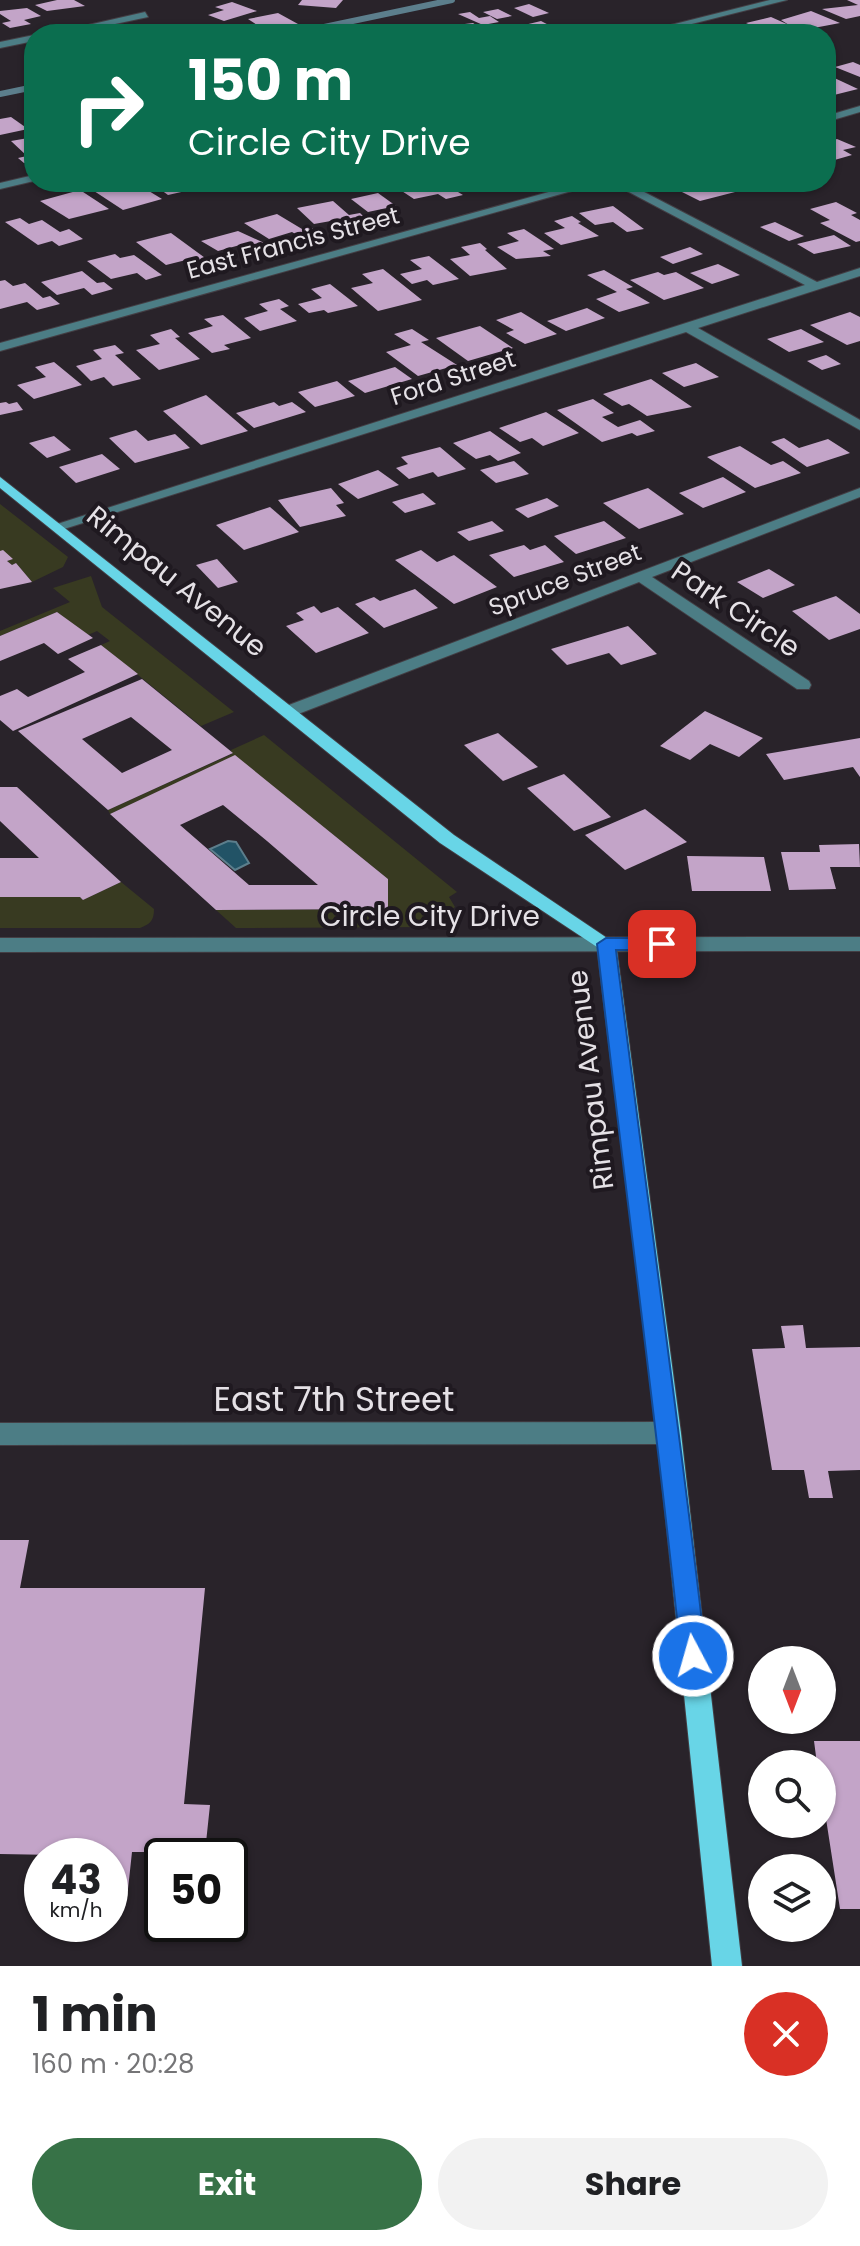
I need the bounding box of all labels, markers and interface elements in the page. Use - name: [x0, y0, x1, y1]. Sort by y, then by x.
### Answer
- text: 150 m: [188, 41, 353, 120]
- icon: right: [56, 56, 160, 160]
- text: Circle City Drive: [188, 117, 471, 168]
- street label: East Francis Street: [183, 198, 403, 287]
- street label: Ford Street: [386, 342, 519, 413]
- street label: Rimpau Avenue: [78, 497, 275, 666]
- street label: Spruce Street: [484, 535, 646, 624]
- street label: Park Circle: [664, 552, 808, 667]
- street label: Circle City Drive: [320, 897, 540, 936]
- pin: [628, 910, 696, 978]
- icon: arrive: [640, 922, 684, 966]
- street label: Rimpau Avenue: [558, 968, 623, 1192]
- street label: East 7th Street: [214, 1375, 454, 1423]
- position arrow: [651, 1614, 735, 1698]
- north arrow: [748, 1646, 836, 1734]
- map controls: [748, 1646, 836, 1942]
- button: search: [748, 1750, 836, 1838]
- speed limit sign: 50: [144, 1838, 248, 1942]
- text: 43: [50, 1852, 102, 1908]
- button: layers: [748, 1854, 836, 1942]
- text: km/h: [49, 1896, 103, 1924]
- text: 1 min: [32, 1981, 158, 2048]
- button: close: [744, 1992, 828, 2076]
- text: 160 m · 20:28: [32, 2046, 194, 2082]
- button: Exit: [32, 2138, 422, 2230]
- button: Share: [438, 2138, 828, 2230]

